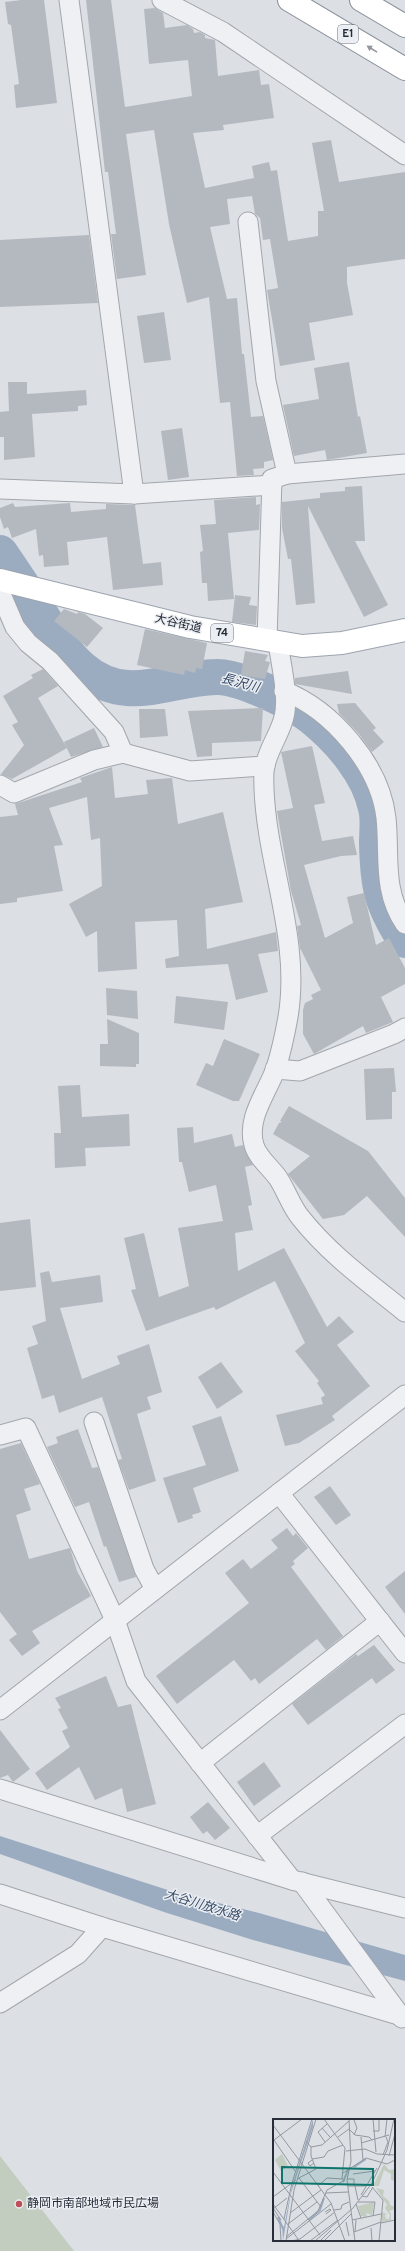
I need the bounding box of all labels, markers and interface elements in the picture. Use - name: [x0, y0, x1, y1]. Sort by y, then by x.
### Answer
- road number: E1: [338, 25, 358, 43]
- one-way arrow: [366, 45, 378, 52]
- street label: 大谷街道: [153, 611, 203, 637]
- road number: 74: [211, 624, 233, 642]
- water label: 長沢川: [219, 671, 263, 697]
- water label: 大谷川放水路: [162, 1887, 243, 1925]
- inset map: [273, 2119, 395, 2241]
- place label: 静岡市南部地域市民広場: [27, 2196, 159, 2212]
- marker: 静岡市南部地域市民広場: [14, 2199, 24, 2209]

